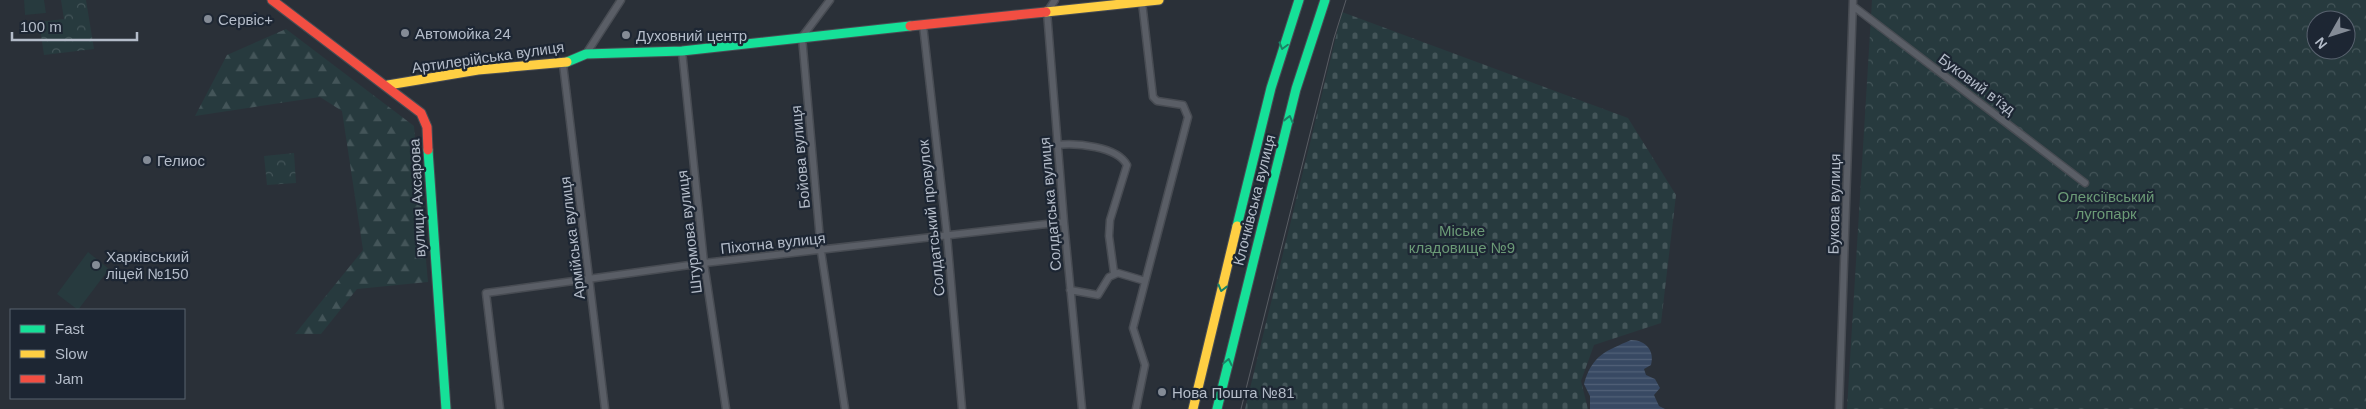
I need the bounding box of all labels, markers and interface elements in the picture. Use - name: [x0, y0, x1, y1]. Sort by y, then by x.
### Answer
- scale bar: [12, 10, 138, 42]
- north arrow: [2306, 10, 2356, 60]
- place label: Сервіс+: [218, 11, 273, 28]
- marker: Сервіс+: [202, 13, 214, 25]
- text: 100 m: [20, 18, 62, 35]
- place label: Автомойка 24: [415, 25, 511, 42]
- marker: Автомойка 24: [399, 27, 411, 39]
- place label: Духовний центр: [636, 27, 747, 44]
- marker: Духовний центр: [620, 29, 632, 41]
- text: N: [2311, 34, 2330, 52]
- street label: Артилерійська вулиця: [411, 38, 565, 76]
- one-way arrow: [1279, 41, 1289, 50]
- street label: Буковий в'їзд: [1935, 50, 2019, 118]
- street label: Бойова вулиця: [787, 105, 813, 209]
- one-way arrow: [1283, 115, 1294, 124]
- street label: Клочківська вулиця: [1229, 133, 1279, 267]
- street label: Солдатська вулиця: [1036, 136, 1064, 272]
- street label: вулиця Ахсарова: [405, 138, 429, 258]
- street label: Солдатський провулок: [914, 138, 948, 297]
- place label: Гелиос: [157, 152, 205, 169]
- street label: Букова вулиця: [1825, 153, 1843, 255]
- marker: Гелиос: [141, 154, 153, 166]
- street label: Штурмова вулиця: [673, 169, 705, 295]
- street label: Армійська вулиця: [556, 176, 588, 300]
- park label: Олексіївський лугопарк: [2058, 188, 2154, 222]
- park label: Міське кладовище №9: [1409, 222, 1515, 256]
- street label: Піхотна вулиця: [720, 229, 826, 257]
- place label: Харківський ліцей №150: [106, 248, 189, 282]
- marker: Харківський ліцей №150: [90, 259, 102, 271]
- one-way arrow: [1217, 284, 1228, 293]
- legend: [10, 309, 185, 399]
- text: Fast: [55, 320, 85, 337]
- text: Slow: [55, 345, 88, 362]
- one-way arrow: [1222, 357, 1233, 366]
- text: Jam: [55, 370, 83, 387]
- place label: Нова Пошта №81: [1172, 384, 1295, 401]
- marker: Нова Пошта №81: [1156, 386, 1168, 398]

